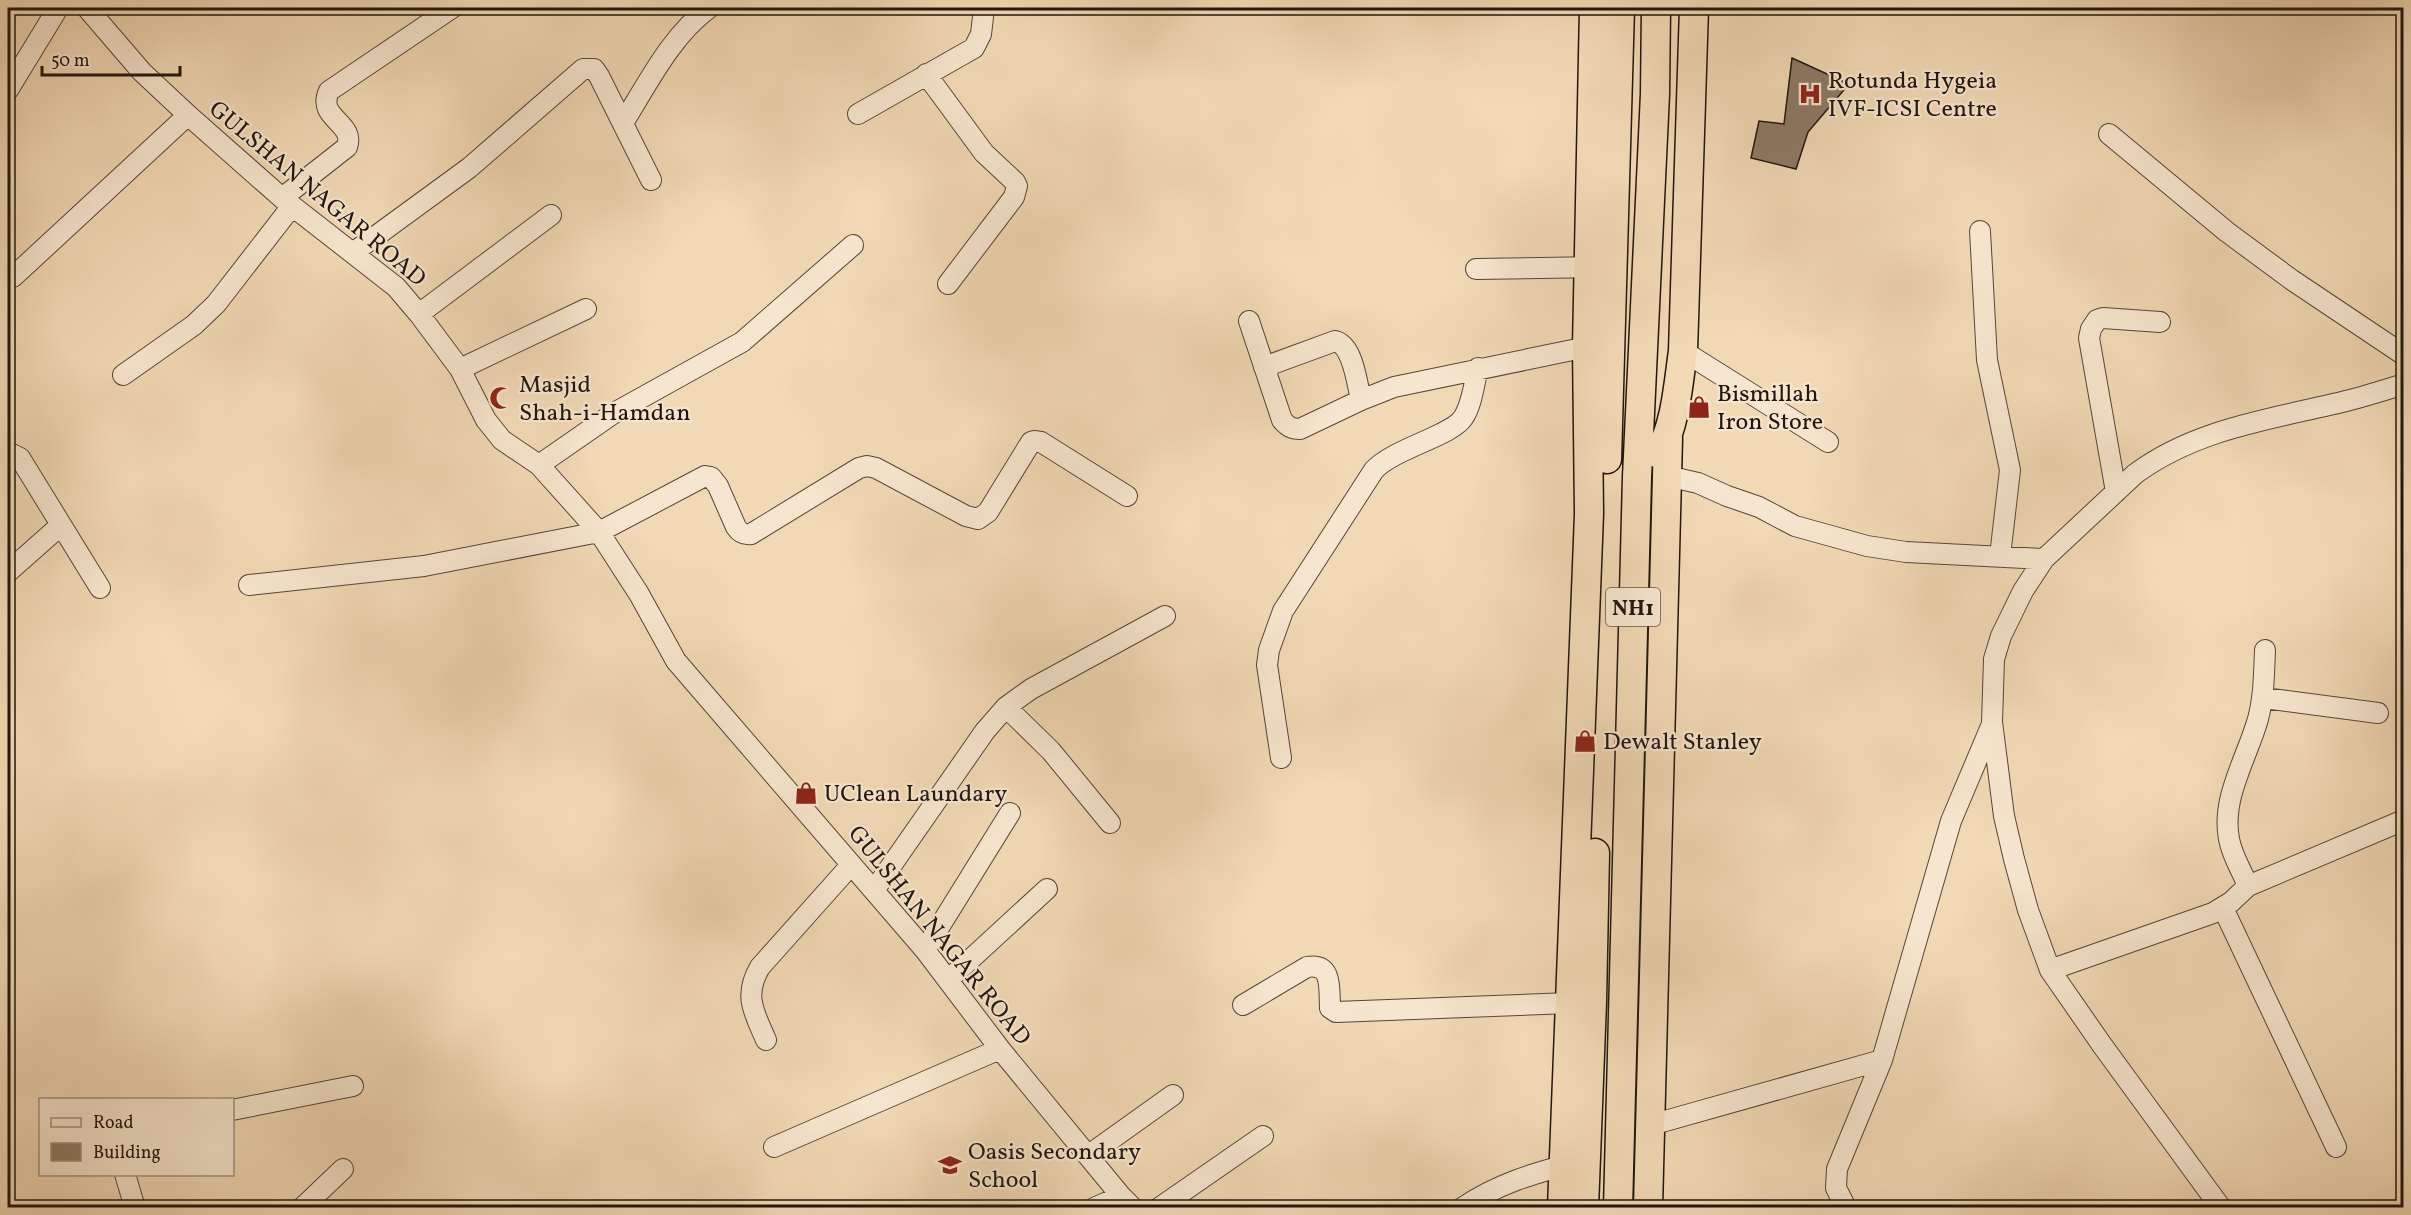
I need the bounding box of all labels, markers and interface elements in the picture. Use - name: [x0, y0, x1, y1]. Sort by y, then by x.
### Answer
- scale bar: [42, 39, 180, 77]
- text: 50 m: [51, 49, 90, 74]
- place label: Rotunda Hygeia IVF-ICSI Centre: [1828, 65, 1997, 127]
- hospital icon: Rotunda Hygeia IVF-ICSI Centre: [1797, 81, 1823, 107]
- street label: GULSHAN NAGAR ROAD: [201, 93, 433, 296]
- place label: Masjid Shah-i-Hamdan: [519, 369, 691, 431]
- place label: Bismillah Iron Store: [1717, 378, 1823, 440]
- mosque icon: Masjid Shah-i-Hamdan: [488, 385, 514, 411]
- shop icon: Bismillah Iron Store: [1686, 394, 1712, 420]
- road number: NH1: [1606, 588, 1660, 626]
- place label: Dewalt Stanley: [1603, 726, 1762, 760]
- shop icon: Dewalt Stanley: [1572, 728, 1598, 754]
- place label: UClean Laundary: [824, 778, 1007, 812]
- shop icon: UClean Laundary: [793, 780, 819, 806]
- street label: GULSHAN NAGAR ROAD: [839, 819, 1038, 1054]
- legend: [39, 1098, 234, 1176]
- text: Road: [93, 1111, 134, 1136]
- place label: Oasis Secondary School: [968, 1136, 1141, 1198]
- text: Building: [93, 1141, 161, 1166]
- school or university icon: Oasis Secondary School: [937, 1152, 963, 1178]

